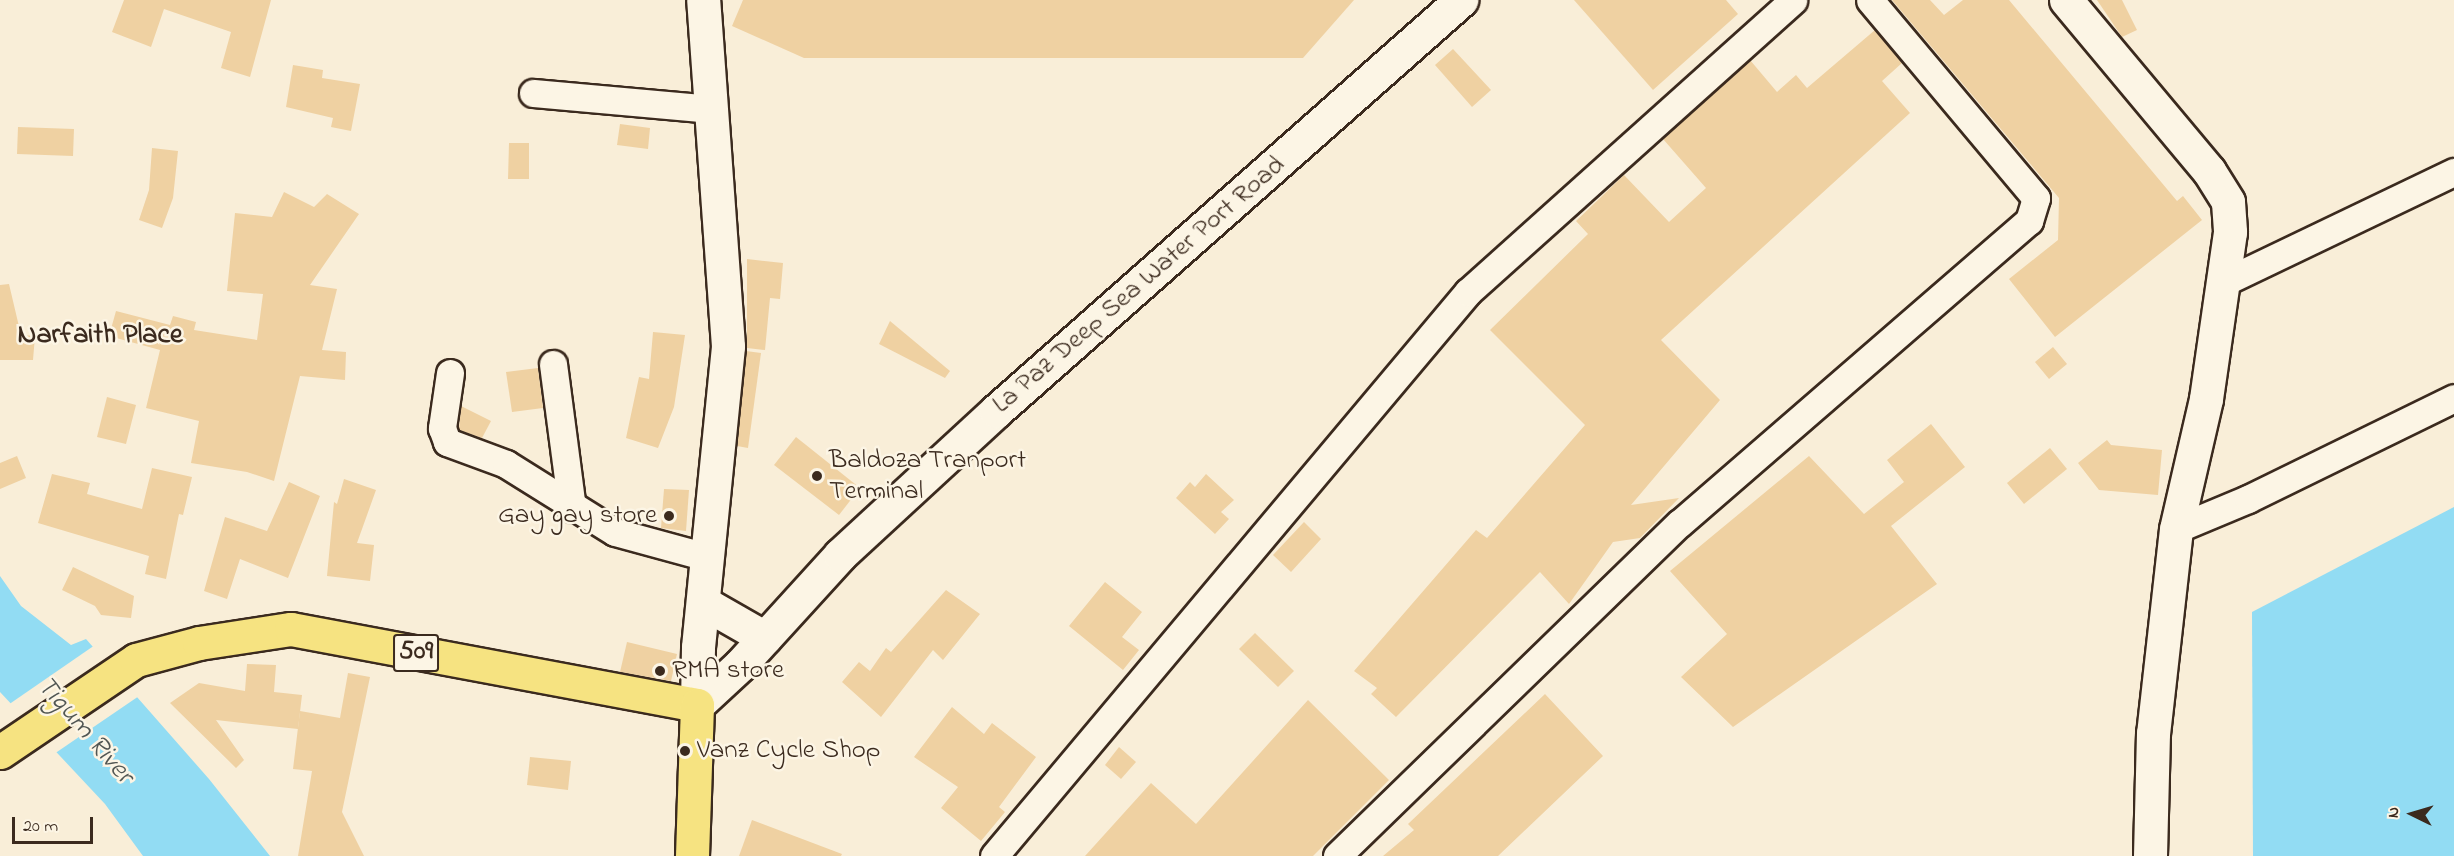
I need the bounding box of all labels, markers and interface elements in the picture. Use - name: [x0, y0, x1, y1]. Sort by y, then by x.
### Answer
- street label: La Paz Deep Sea Water Port Road: [986, 149, 1292, 421]
- district label: Narfaith Place: [18, 319, 182, 353]
- place label: Baldoza Tranport Terminal: [829, 444, 1026, 507]
- marker: Baldoza Tranport Terminal: [810, 469, 824, 483]
- place label: Gay gay store: [498, 500, 657, 532]
- marker: Gay gay store: [662, 509, 676, 523]
- road number: 509: [392, 630, 440, 676]
- place label: RMA store: [672, 655, 784, 687]
- marker: RMA store: [653, 664, 667, 678]
- water label: Tigum River: [28, 670, 140, 792]
- place label: Vanz Cycle Shop: [697, 735, 881, 767]
- marker: Vanz Cycle Shop: [678, 744, 692, 758]
- north arrow: [2382, 784, 2442, 844]
- scale bar: [15, 805, 96, 843]
- text: N: [2382, 806, 2406, 819]
- text: 20 m: [23, 814, 58, 840]

